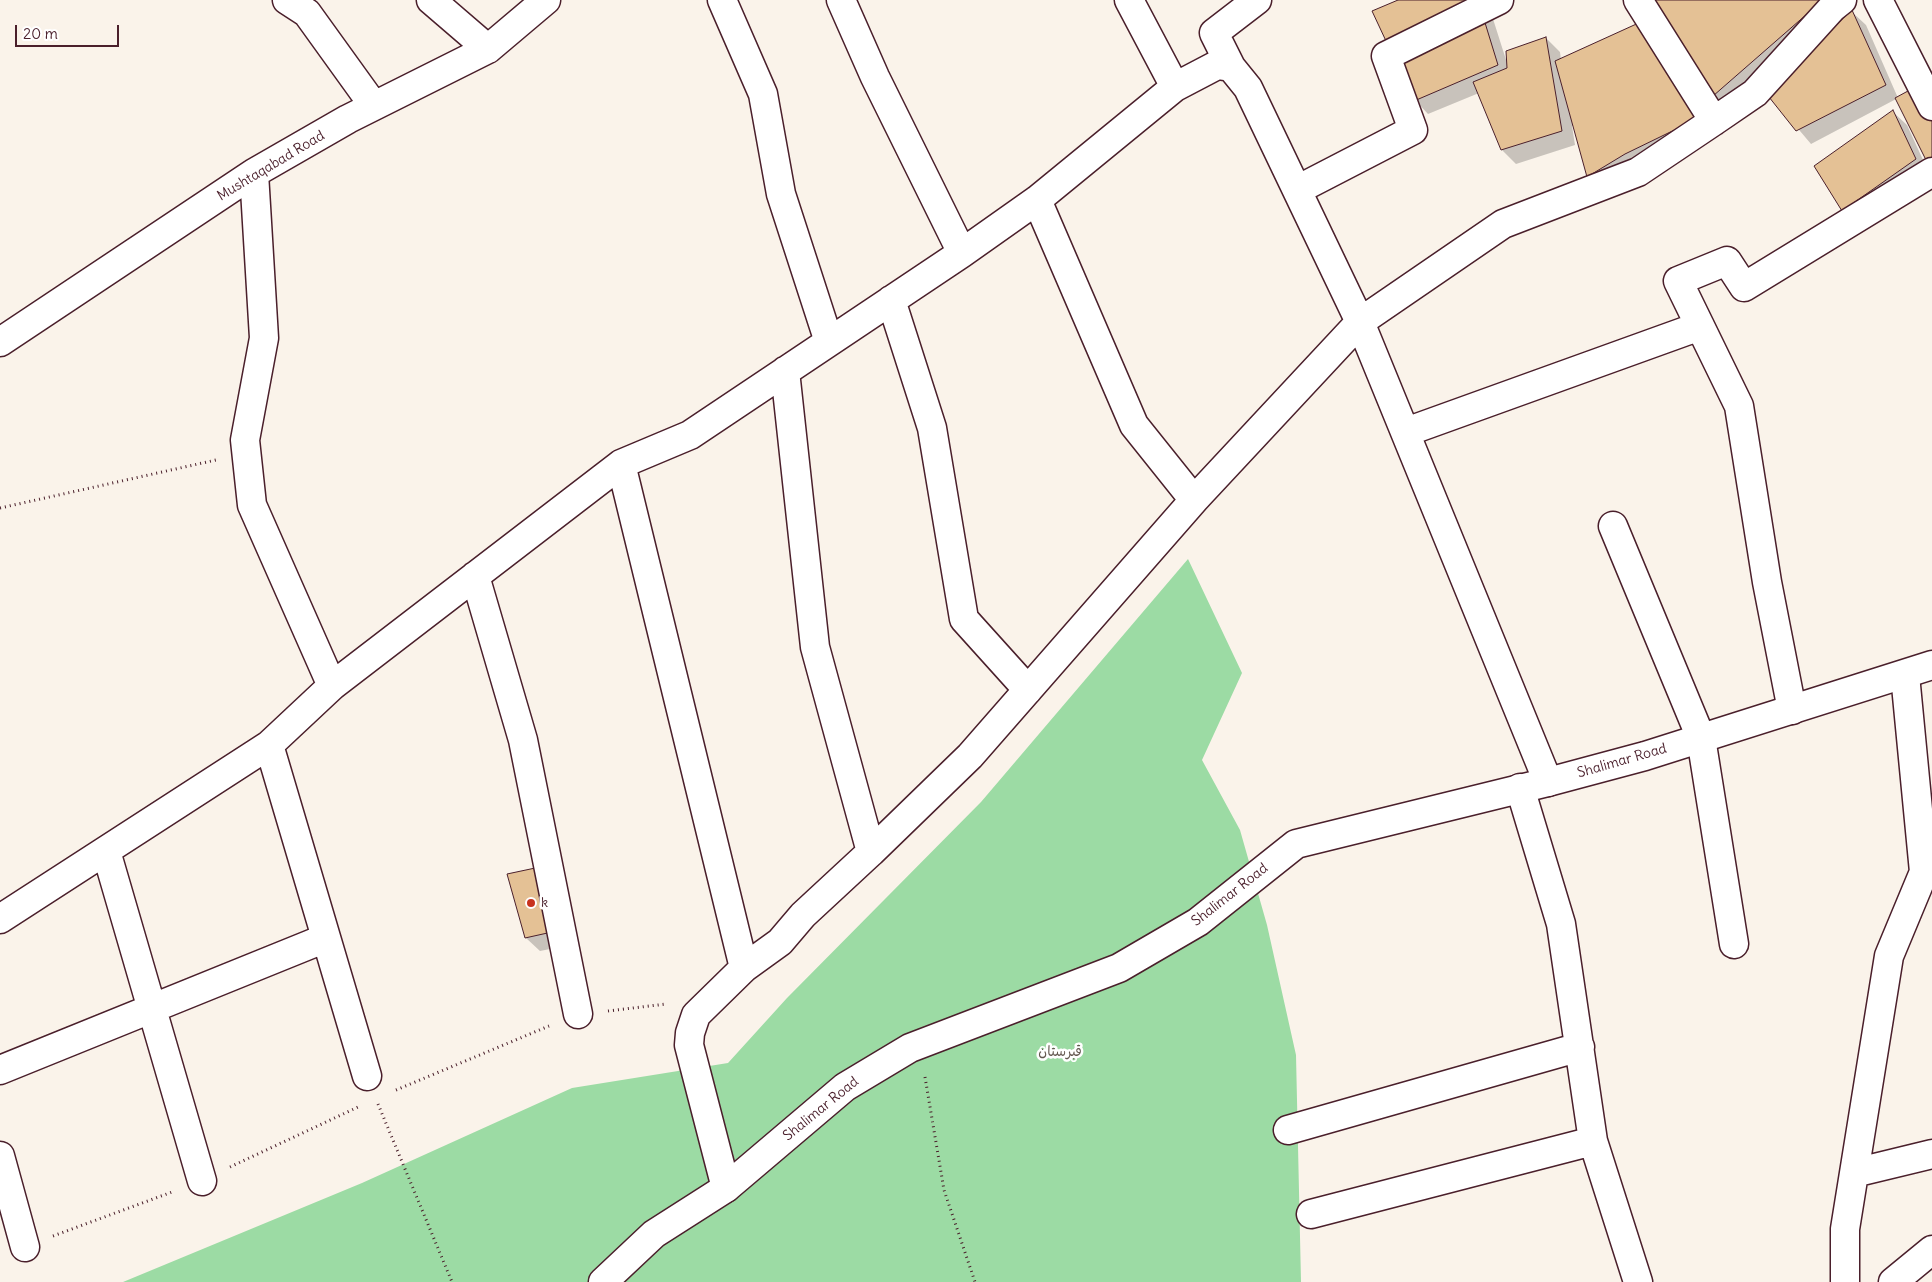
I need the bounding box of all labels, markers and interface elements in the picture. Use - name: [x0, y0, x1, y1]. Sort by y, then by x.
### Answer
- scale bar: [18, 15, 121, 47]
- text: 20 m: [23, 24, 58, 43]
- street label: Mushtaqabad Road: [214, 127, 328, 205]
- street label: Shalimar Road: [1575, 740, 1669, 782]
- street label: Shalimar Road: [1188, 860, 1272, 930]
- place label: k: [541, 895, 548, 911]
- marker: k: [525, 897, 537, 909]
- park label: قبرستان: [1038, 1044, 1082, 1060]
- street label: Shalimar Road: [780, 1073, 862, 1145]

